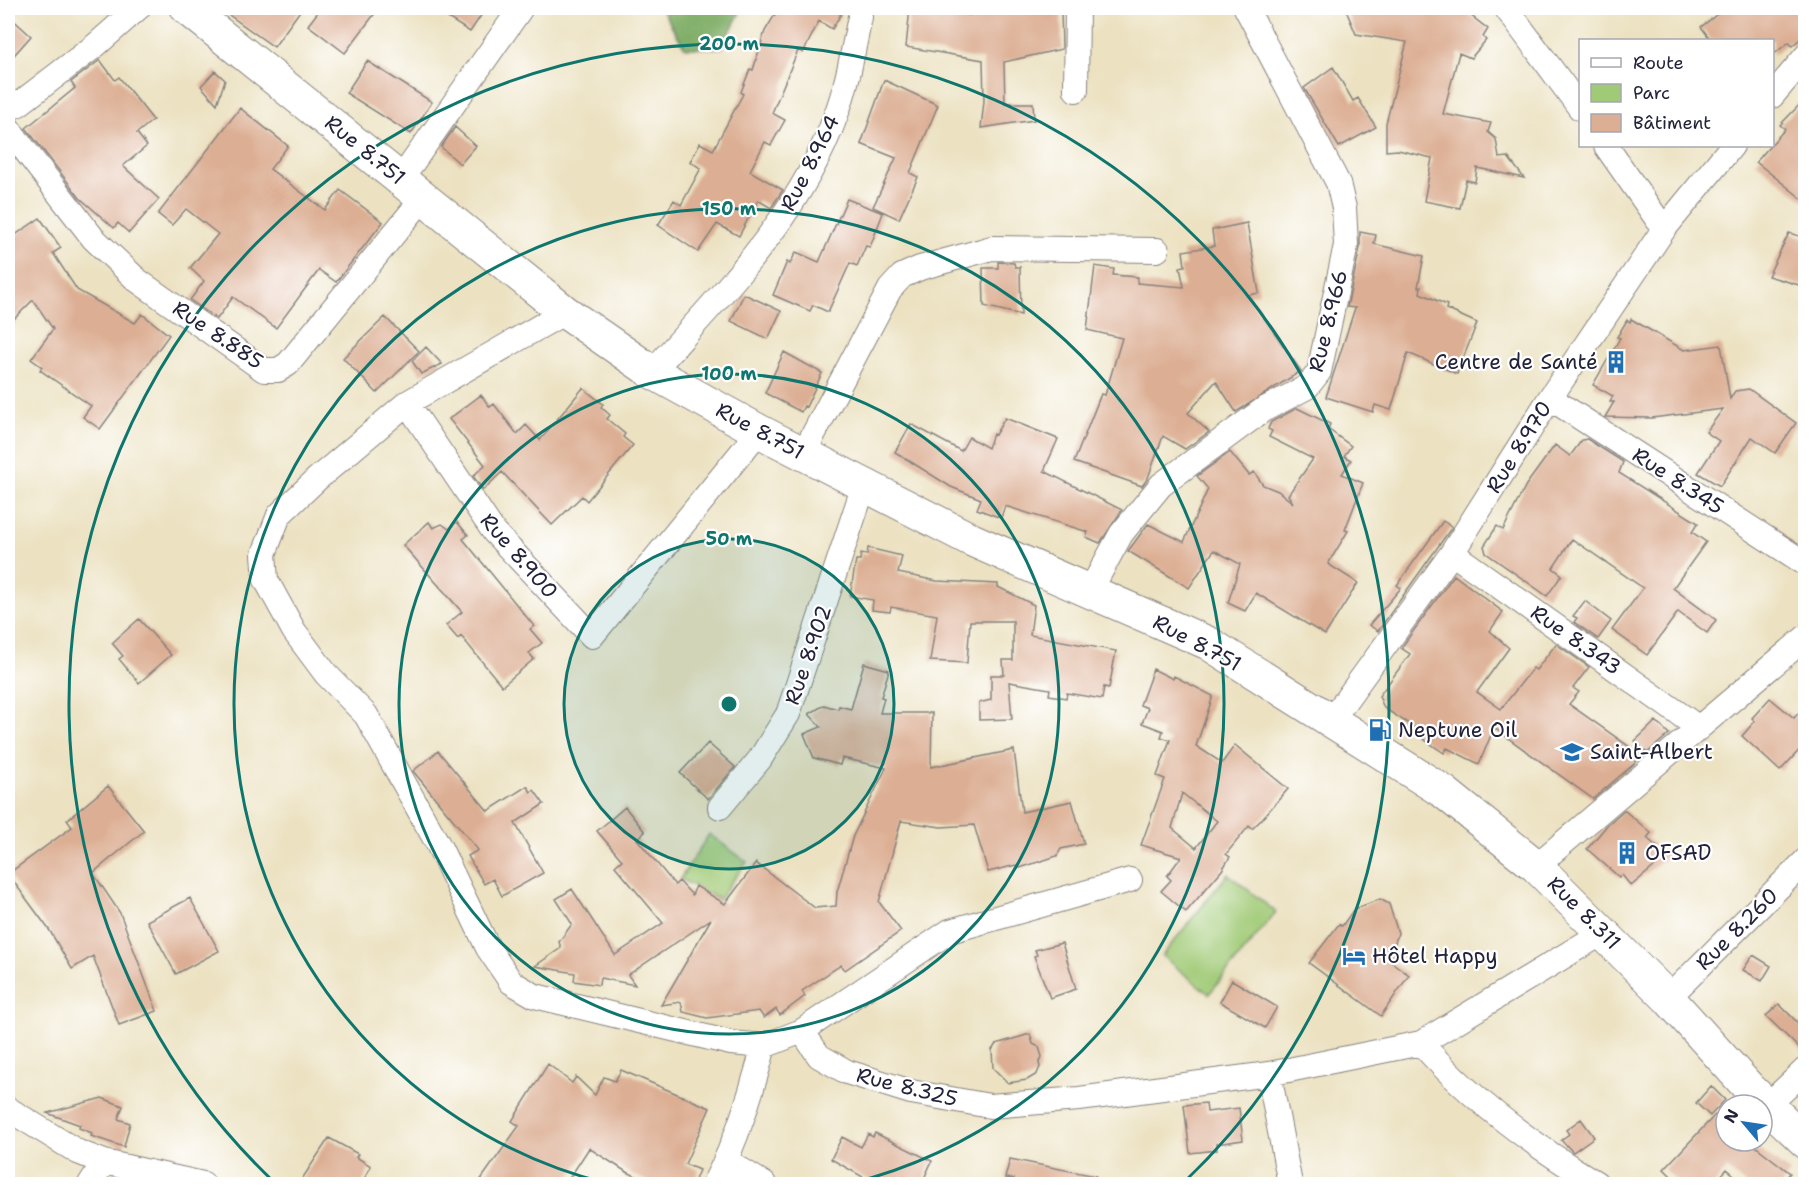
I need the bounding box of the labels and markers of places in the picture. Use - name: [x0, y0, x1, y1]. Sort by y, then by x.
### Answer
- place label: Centre de Santé: [1435, 348, 1598, 376]
- building icon: Centre de Santé: [1603, 349, 1629, 375]
- centre of rings: [719, 694, 739, 714]
- place label: Neptune Oil: [1398, 716, 1518, 744]
- fuel station icon: Neptune Oil: [1367, 717, 1393, 743]
- place label: Saint-Albert: [1590, 738, 1713, 766]
- school or university icon: Saint-Albert: [1559, 739, 1585, 765]
- place label: OFSAD: [1645, 839, 1711, 867]
- building icon: OFSAD: [1614, 840, 1640, 866]
- place label: Hôtel Happy: [1372, 942, 1498, 970]
- hotel icon: Hôtel Happy: [1341, 943, 1367, 969]

